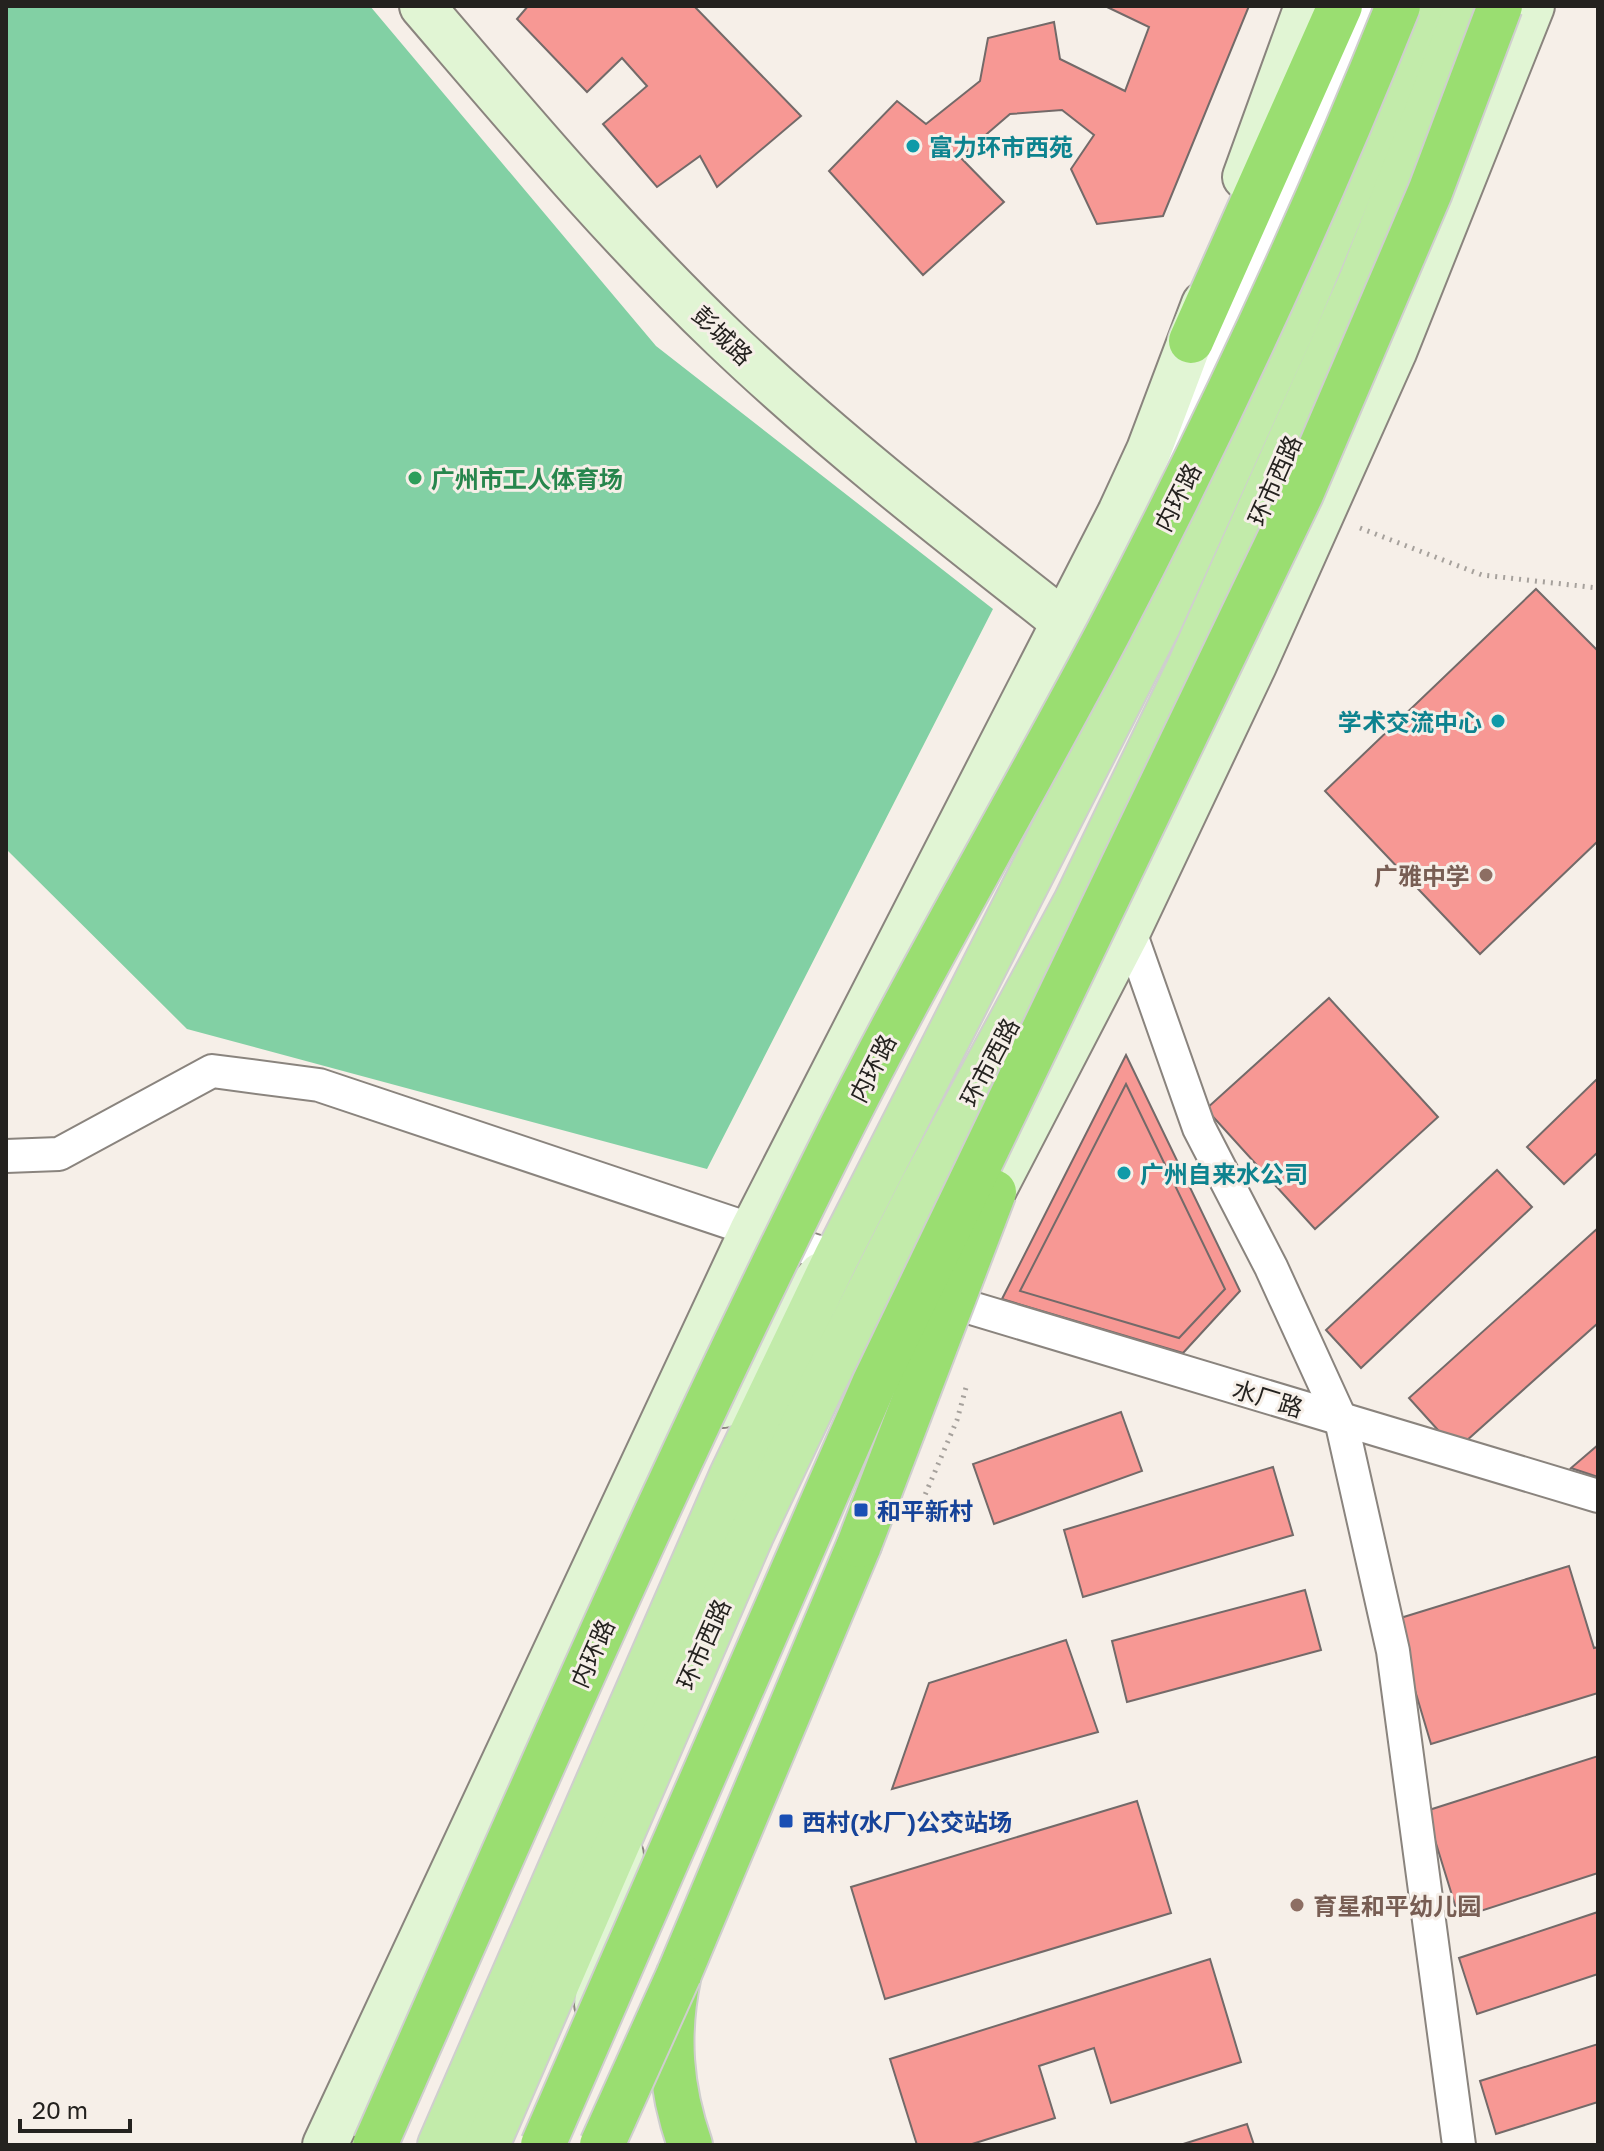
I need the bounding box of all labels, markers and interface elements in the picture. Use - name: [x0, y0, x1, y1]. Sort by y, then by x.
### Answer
- place label: 富力环市西苑: [929, 132, 1073, 161]
- marker: 富力环市西苑: [904, 137, 922, 155]
- street label: 彭城路: [687, 300, 759, 370]
- street label: 环市西路: [1241, 430, 1307, 530]
- street label: 内环路: [1148, 458, 1206, 536]
- place label: 广州市工人体育场: [431, 464, 623, 493]
- marker: 广州市工人体育场: [406, 469, 424, 487]
- place label: 学术交流中心: [1338, 707, 1482, 736]
- marker: 学术交流中心: [1489, 712, 1507, 730]
- place label: 广雅中学: [1374, 861, 1470, 890]
- marker: 广雅中学: [1477, 866, 1495, 884]
- street label: 环市西路: [954, 1013, 1024, 1111]
- street label: 内环路: [843, 1029, 901, 1107]
- place label: 广州自来水公司: [1140, 1159, 1308, 1188]
- marker: 广州自来水公司: [1115, 1164, 1133, 1182]
- street label: 水厂路: [1229, 1374, 1307, 1422]
- place label: 和平新村: [877, 1496, 973, 1525]
- marker: 和平新村: [852, 1501, 870, 1519]
- street label: 环市西路: [670, 1594, 736, 1694]
- street label: 内环路: [564, 1614, 620, 1692]
- place label: 西村(水厂)公交站场: [802, 1807, 1012, 1836]
- marker: 西村(水厂)公交站场: [777, 1812, 795, 1830]
- place label: 育星和平幼儿园: [1313, 1891, 1481, 1920]
- marker: 育星和平幼儿园: [1288, 1896, 1306, 1914]
- scale bar: [20, 2083, 130, 2133]
- text: 20 m: [32, 2095, 88, 2124]

